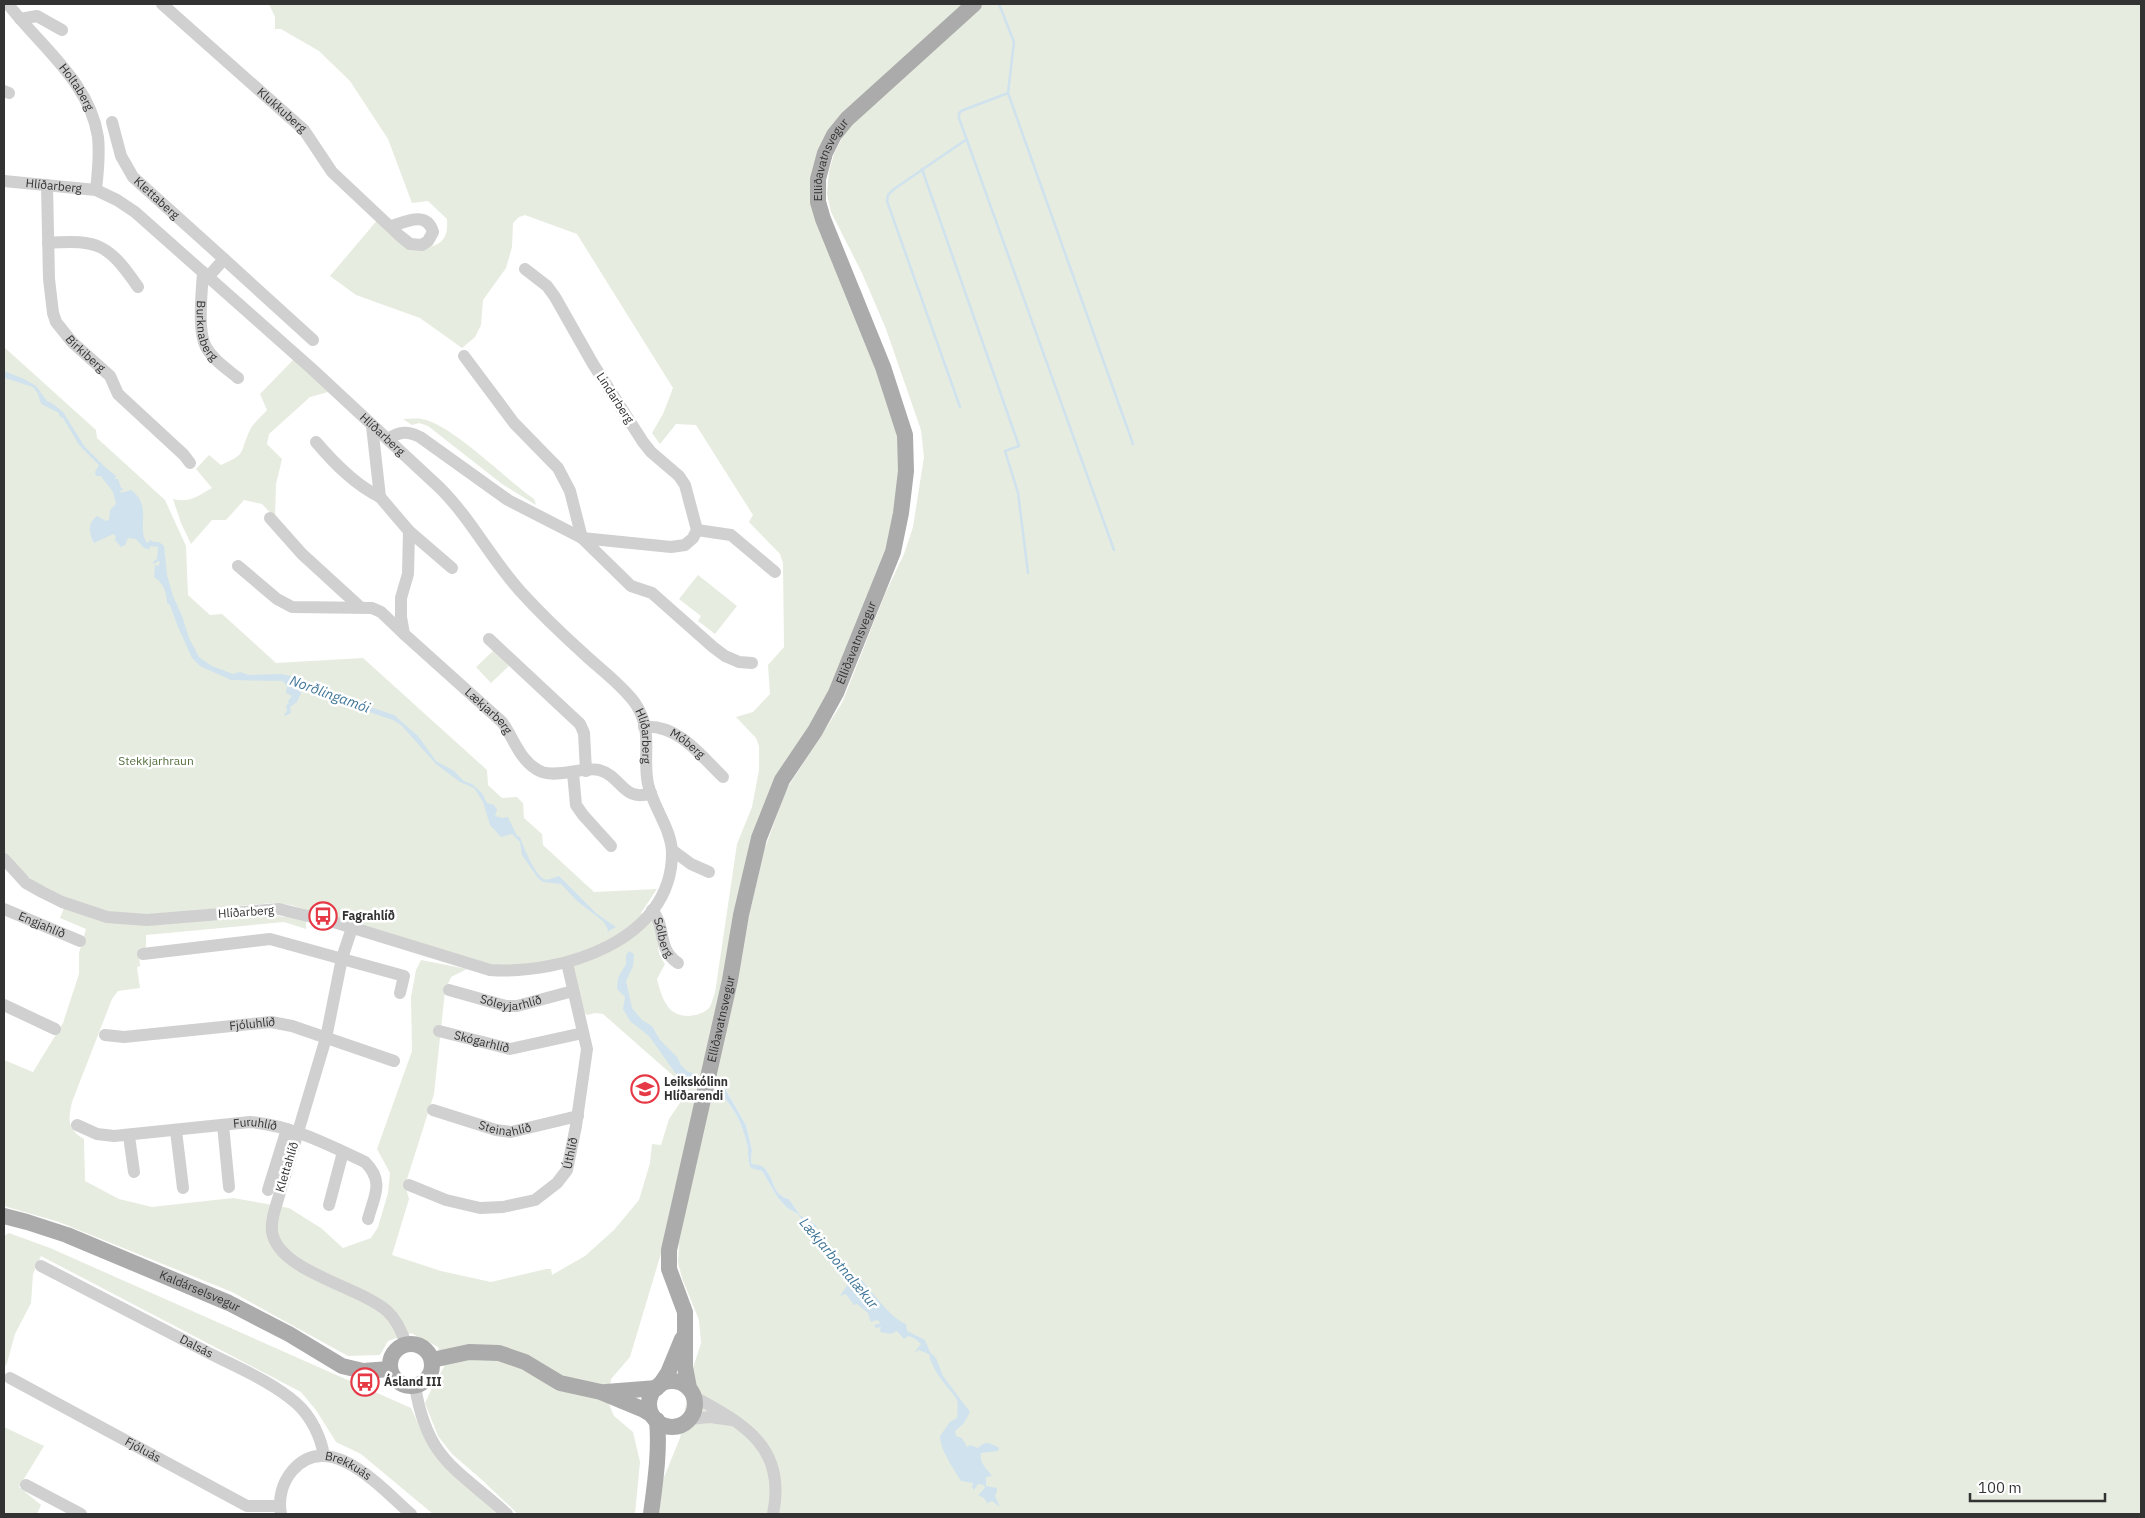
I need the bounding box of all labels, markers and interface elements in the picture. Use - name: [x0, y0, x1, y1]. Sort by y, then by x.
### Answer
- street label: Holtaberg: [56, 60, 98, 113]
- street label: Klukkuberg: [254, 84, 310, 136]
- street label: Elliðavatnsvegur: [810, 115, 852, 201]
- street label: Klettaberg: [131, 173, 183, 223]
- street label: Hlíðarberg: [25, 175, 83, 196]
- street label: Burknaberg: [194, 300, 222, 365]
- street label: Birkiberg: [62, 332, 109, 376]
- street label: Lindarberg: [593, 369, 638, 427]
- street label: Hlíðarberg: [357, 409, 409, 459]
- street label: Elliðavatnsvegur: [832, 598, 880, 686]
- water label: Norðlingamói: [287, 671, 373, 717]
- street label: Lækjarberg: [462, 684, 516, 737]
- street label: Hlíðarberg: [632, 706, 654, 765]
- street label: Móberg: [668, 725, 709, 762]
- park label: Stekkjarhraun: [118, 753, 194, 768]
- bus stop icon: Fagrahlíð: [308, 901, 338, 931]
- street label: Hlíðarberg: [217, 902, 275, 921]
- street label: Engjahlíð: [16, 908, 68, 941]
- place label: Fagrahlíð: [342, 908, 395, 923]
- street label: Sólberg: [651, 915, 677, 961]
- street label: Elliðavatnsvegur: [704, 974, 738, 1064]
- street label: Sóleyjarhlíð: [478, 991, 544, 1013]
- street label: Fjóluhlíð: [228, 1014, 277, 1033]
- street label: Skógarhlíð: [452, 1027, 511, 1056]
- school or university icon: Leikskólinn Hlíðarendi: [630, 1074, 660, 1104]
- place label: Leikskólinn Hlíðarendi: [664, 1074, 728, 1103]
- street label: Furuhlíð: [232, 1114, 279, 1133]
- street label: Steinahlíð: [477, 1117, 533, 1139]
- street label: Úthlíð: [559, 1136, 581, 1170]
- street label: Klettahlíð: [272, 1140, 301, 1194]
- water label: Lækjarbotnalækur: [796, 1214, 883, 1313]
- street label: Kaldárselsvegur: [157, 1267, 244, 1315]
- street label: Dalsás: [177, 1331, 216, 1361]
- bus stop icon: Ásland III: [350, 1367, 380, 1397]
- place label: Ásland III: [384, 1373, 442, 1389]
- street label: Fjóluás: [123, 1434, 164, 1465]
- street label: Brekkuás: [324, 1448, 375, 1483]
- scale bar: [1970, 1470, 2105, 1502]
- text: 100 m: [1978, 1478, 2022, 1497]

